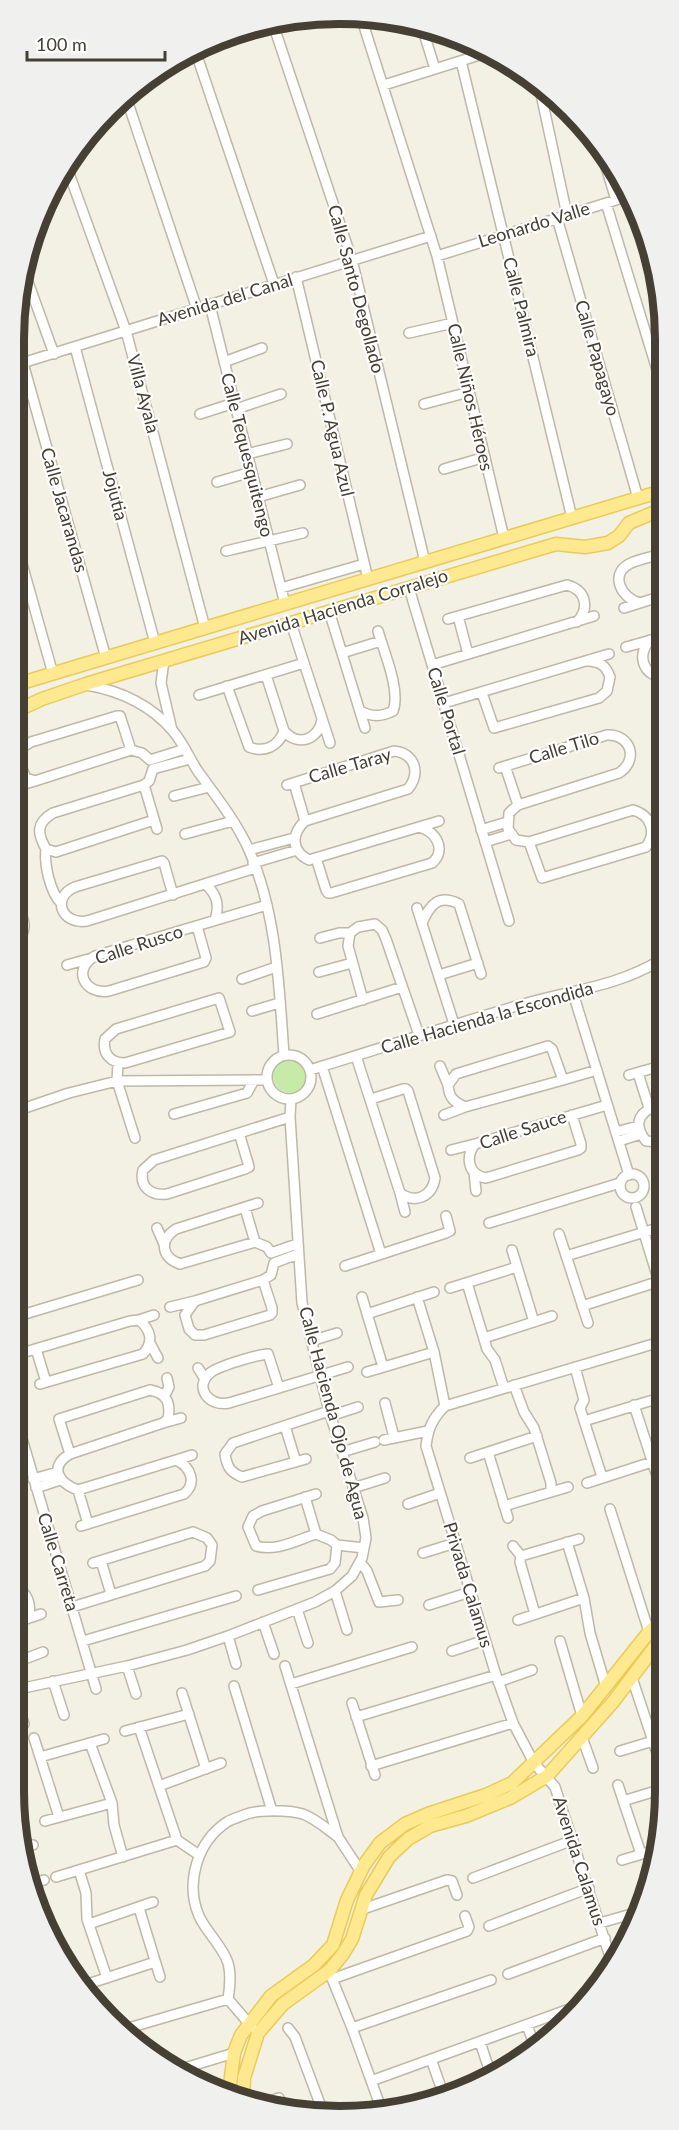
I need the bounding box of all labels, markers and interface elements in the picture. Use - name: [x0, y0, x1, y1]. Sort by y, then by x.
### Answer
- scale bar: [27, 24, 165, 62]
- text: 100 m: [36, 33, 87, 55]
- street label: Leonardo Valle: [475, 197, 592, 251]
- street label: Calle Santo Degollado: [324, 202, 390, 375]
- street label: Calle Palmira: [499, 255, 545, 359]
- street label: Avenida del Canal: [154, 268, 295, 330]
- street label: Calle Papagayo: [571, 297, 625, 418]
- street label: Calle Niños Héroes: [443, 321, 499, 473]
- street label: Villa Ayala: [123, 352, 165, 436]
- street label: Calle P. Agua Azul: [307, 357, 359, 498]
- street label: Calle Tequesquitengo: [217, 370, 279, 539]
- street label: Calle Jacarandas: [37, 445, 93, 575]
- street label: Jojutia: [99, 467, 133, 523]
- street label: Avenida Hacienda Corralejo: [235, 564, 451, 649]
- street label: Calle Portal: [423, 664, 471, 757]
- street label: Calle Tilo: [526, 726, 602, 768]
- street label: Calle Taray: [306, 743, 394, 787]
- street label: Calle Rusco: [92, 920, 185, 969]
- street label: Calle Hacienda la Escondida: [378, 976, 596, 1058]
- street label: Calle Sauce: [476, 1105, 569, 1153]
- street label: Calle Hacienda Ojo de Agua: [295, 1304, 373, 1522]
- street label: Calle Carreta: [34, 1510, 84, 1614]
- street label: Privada Calamus: [439, 1519, 499, 1650]
- street label: Avenida Calamus: [549, 1793, 611, 1928]

